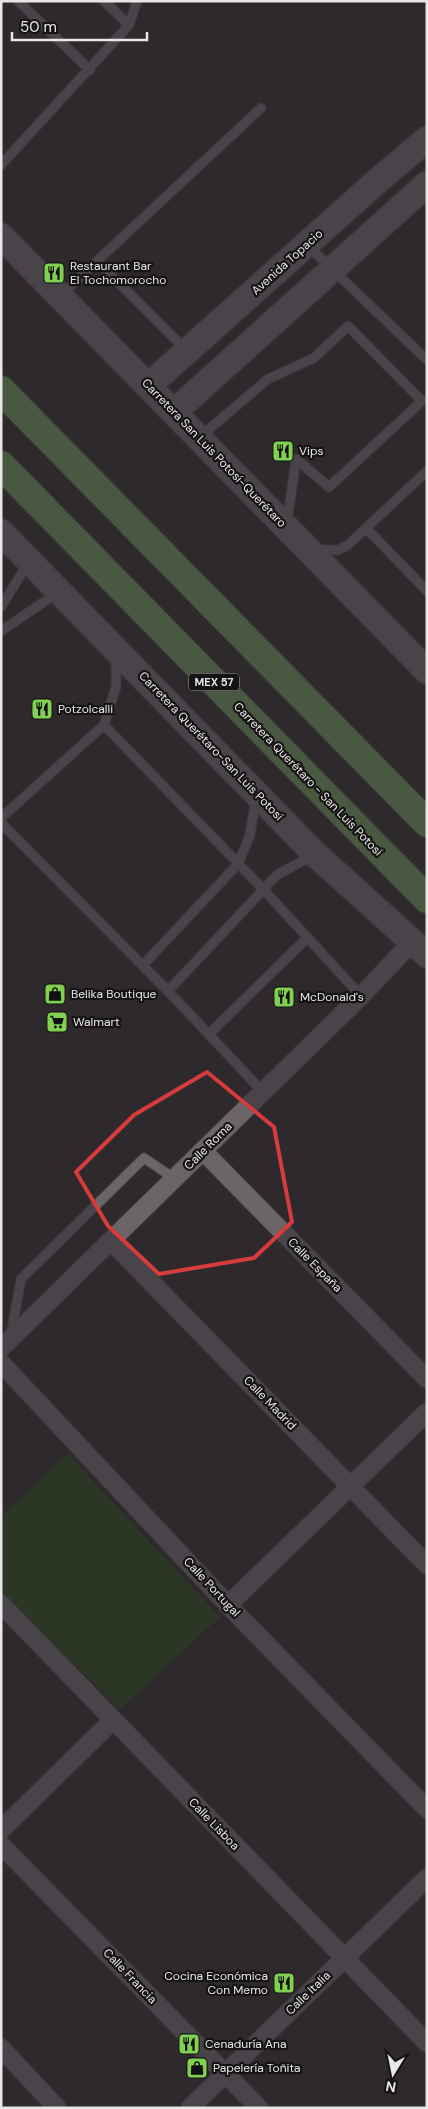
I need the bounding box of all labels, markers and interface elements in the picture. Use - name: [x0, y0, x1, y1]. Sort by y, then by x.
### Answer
- scale bar: [12, 10, 148, 42]
- text: 50 m: [20, 17, 57, 37]
- street label: Avenida Topacio: [248, 226, 326, 298]
- place label: Restaurant Bar El Tochomorocho: [70, 258, 166, 288]
- restaurant icon: Restaurant Bar El Tochomorocho: [42, 261, 66, 285]
- street label: Carretera San Luis Potosí-Querétaro: [138, 375, 290, 531]
- restaurant icon: Vips: [271, 439, 295, 463]
- place label: Vips: [299, 443, 323, 459]
- street label: Carretera Querétaro-San Luis Potosí: [135, 668, 287, 824]
- road number: MEX 57: [189, 674, 239, 690]
- restaurant icon: Potzolcalli: [30, 697, 54, 721]
- street label: Carretera Querétaro - San Luis Potosí: [230, 699, 386, 860]
- place label: Potzolcalli: [58, 701, 113, 717]
- shop icon: Belika Boutique: [43, 982, 67, 1006]
- restaurant icon: McDonald's: [272, 985, 296, 1009]
- place label: Belika Boutique: [71, 986, 157, 1002]
- place label: McDonald's: [300, 989, 364, 1005]
- supermarket icon: Walmart: [45, 1010, 69, 1034]
- place label: Walmart: [73, 1014, 120, 1030]
- street label: Calle Roma: [181, 1119, 235, 1173]
- street label: Calle España: [284, 1234, 346, 1296]
- street label: Calle Madrid: [240, 1372, 300, 1434]
- street label: Calle Portugal: [180, 1554, 244, 1620]
- street label: Calle Lisboa: [185, 1794, 243, 1854]
- street label: Calle Francia: [100, 1945, 160, 2007]
- place label: Cocina Económica Con Memo: [164, 1968, 268, 1998]
- street label: Calle Italia: [282, 1968, 334, 2018]
- restaurant icon: Cocina Económica Con Memo: [272, 1971, 296, 1995]
- restaurant icon: Cenaduría Ana: [177, 2032, 201, 2056]
- place label: Cenaduría Ana: [205, 2036, 286, 2052]
- north arrow: [368, 2049, 418, 2099]
- shop icon: Papelería Toñita: [185, 2056, 209, 2080]
- place label: Papelería Toñita: [213, 2060, 301, 2076]
- text: N: [384, 2077, 397, 2097]

